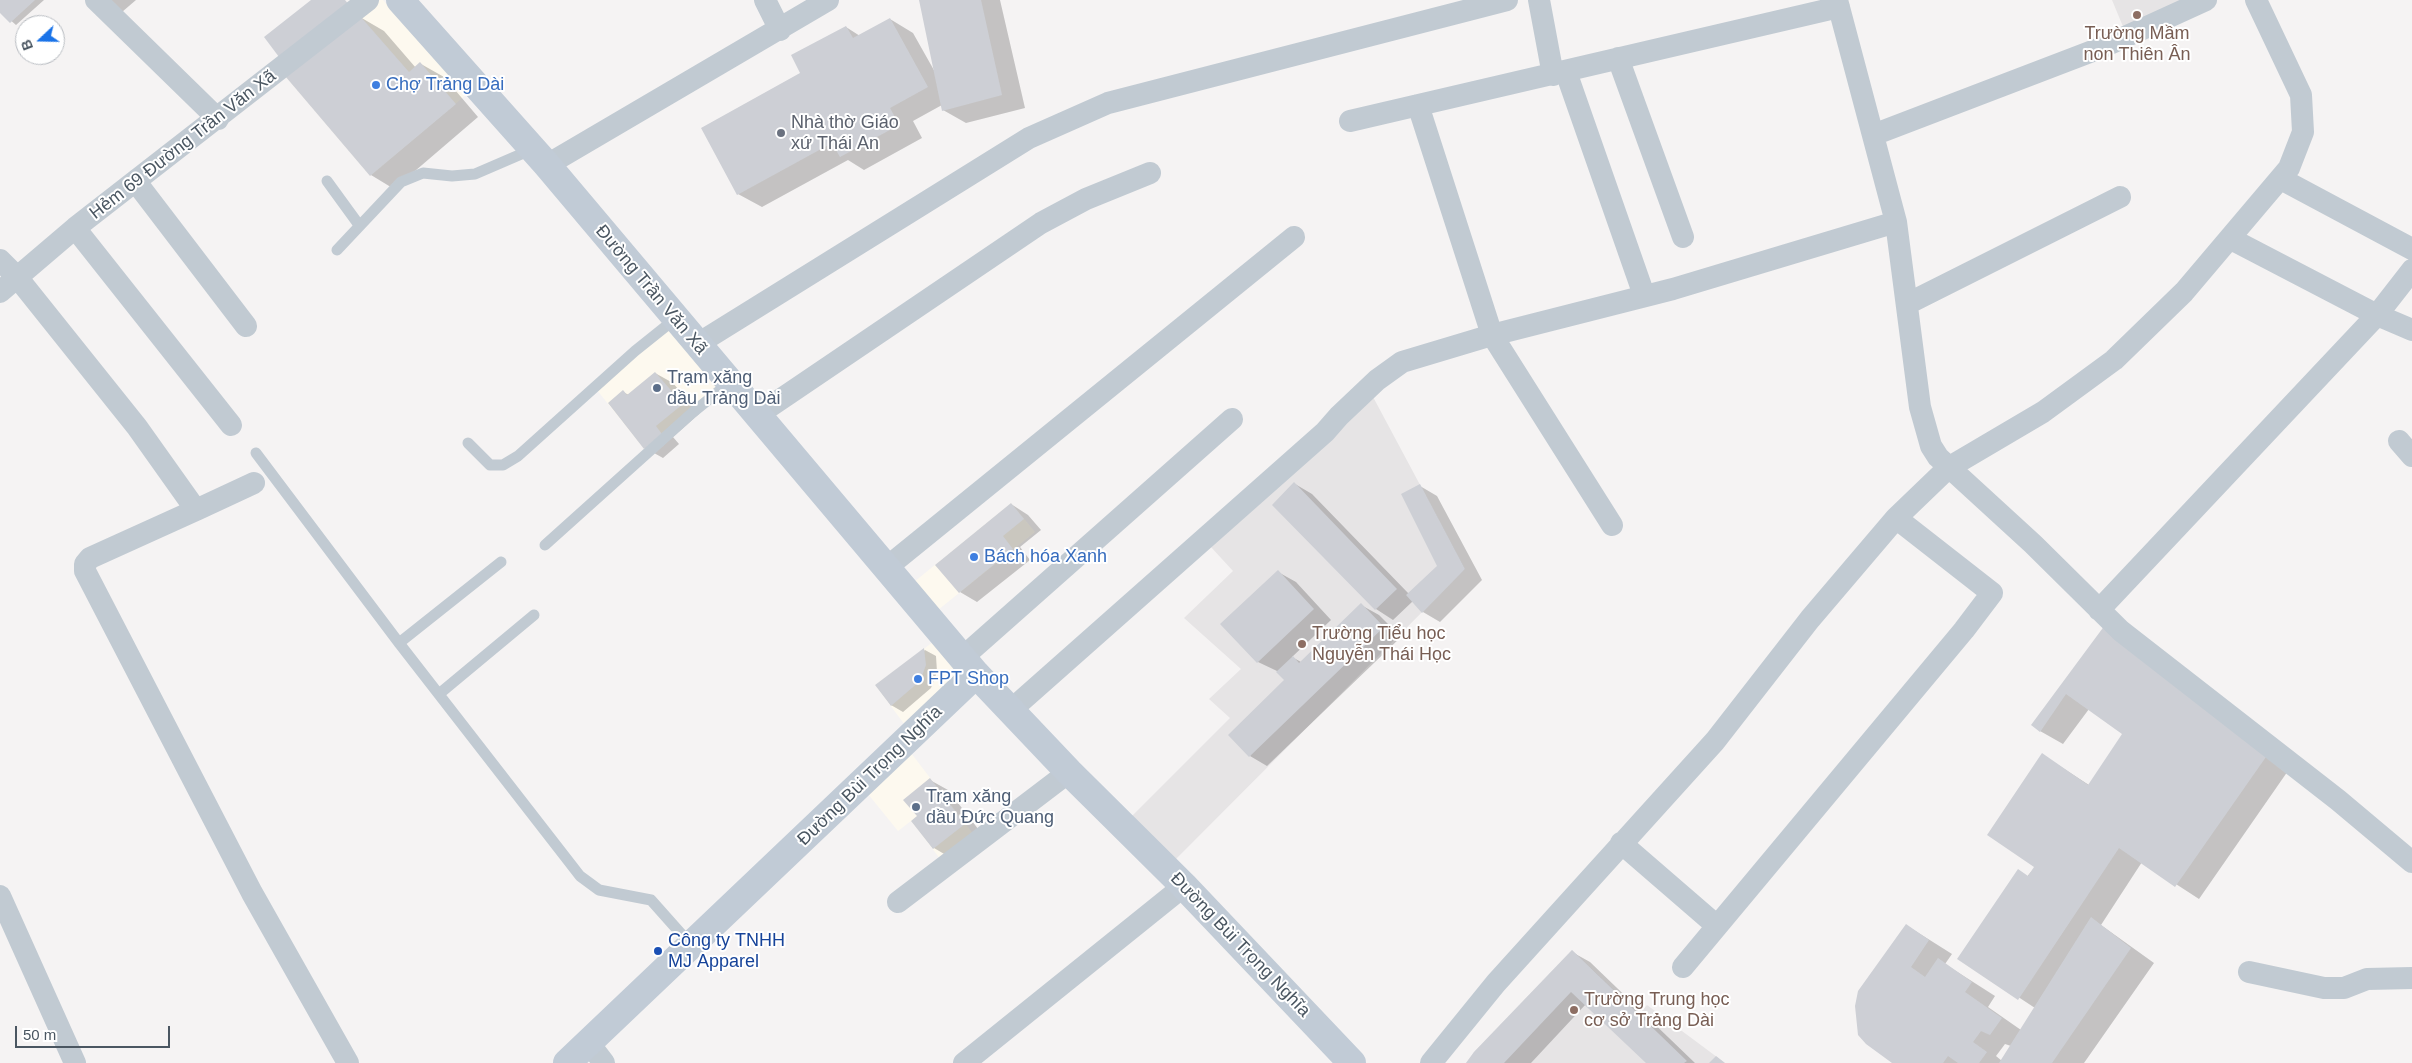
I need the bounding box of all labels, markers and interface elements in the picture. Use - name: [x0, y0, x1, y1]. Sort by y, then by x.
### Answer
- marker: Trường Mầm non Thiên Ân: [2131, 9, 2143, 21]
- north arrow: [15, 15, 65, 65]
- place label: Trường Mầm non Thiên Ân: [2083, 23, 2191, 66]
- text: B: [18, 37, 36, 53]
- street label: Hẻm 69 Đường Trần Văn Xã: [86, 66, 280, 224]
- place label: Chợ Trảng Dài: [386, 74, 504, 96]
- marker: Chợ Trảng Dài: [370, 79, 382, 91]
- place label: Nhà thờ Giáo xứ Thái An: [791, 112, 899, 154]
- marker: Nhà thờ Giáo xứ Thái An: [775, 127, 787, 139]
- street label: Đường Trần Văn Xã: [591, 221, 711, 359]
- place label: Trạm xăng dầu Trảng Dài: [667, 367, 780, 409]
- marker: Trạm xăng dầu Trảng Dài: [651, 382, 663, 394]
- place label: Bách hóa Xanh: [984, 546, 1107, 568]
- marker: Bách hóa Xanh: [968, 551, 980, 563]
- place label: Trường Tiểu học Nguyễn Thái Học: [1312, 623, 1451, 666]
- marker: Trường Tiểu học Nguyễn Thái Học: [1296, 638, 1308, 650]
- place label: FPT Shop: [928, 668, 1009, 690]
- marker: FPT Shop: [912, 673, 924, 685]
- street label: Đường Bùi Trọng Nghĩa: [793, 701, 947, 851]
- place label: Trạm xăng dầu Đức Quang: [926, 786, 1054, 829]
- marker: Trạm xăng dầu Đức Quang: [910, 801, 922, 813]
- street label: Đường Bùi Trọng Nghĩa: [1165, 868, 1315, 1022]
- place label: Công ty TNHH MJ Apparel: [668, 930, 785, 972]
- marker: Công ty TNHH MJ Apparel: [652, 945, 664, 957]
- place label: Trường Trung học cơ sở Trảng Dài: [1584, 989, 1730, 1032]
- marker: Trường Trung học cơ sở Trảng Dài: [1568, 1004, 1580, 1016]
- scale bar: [18, 1016, 172, 1048]
- text: 50 m: [23, 1026, 56, 1043]

